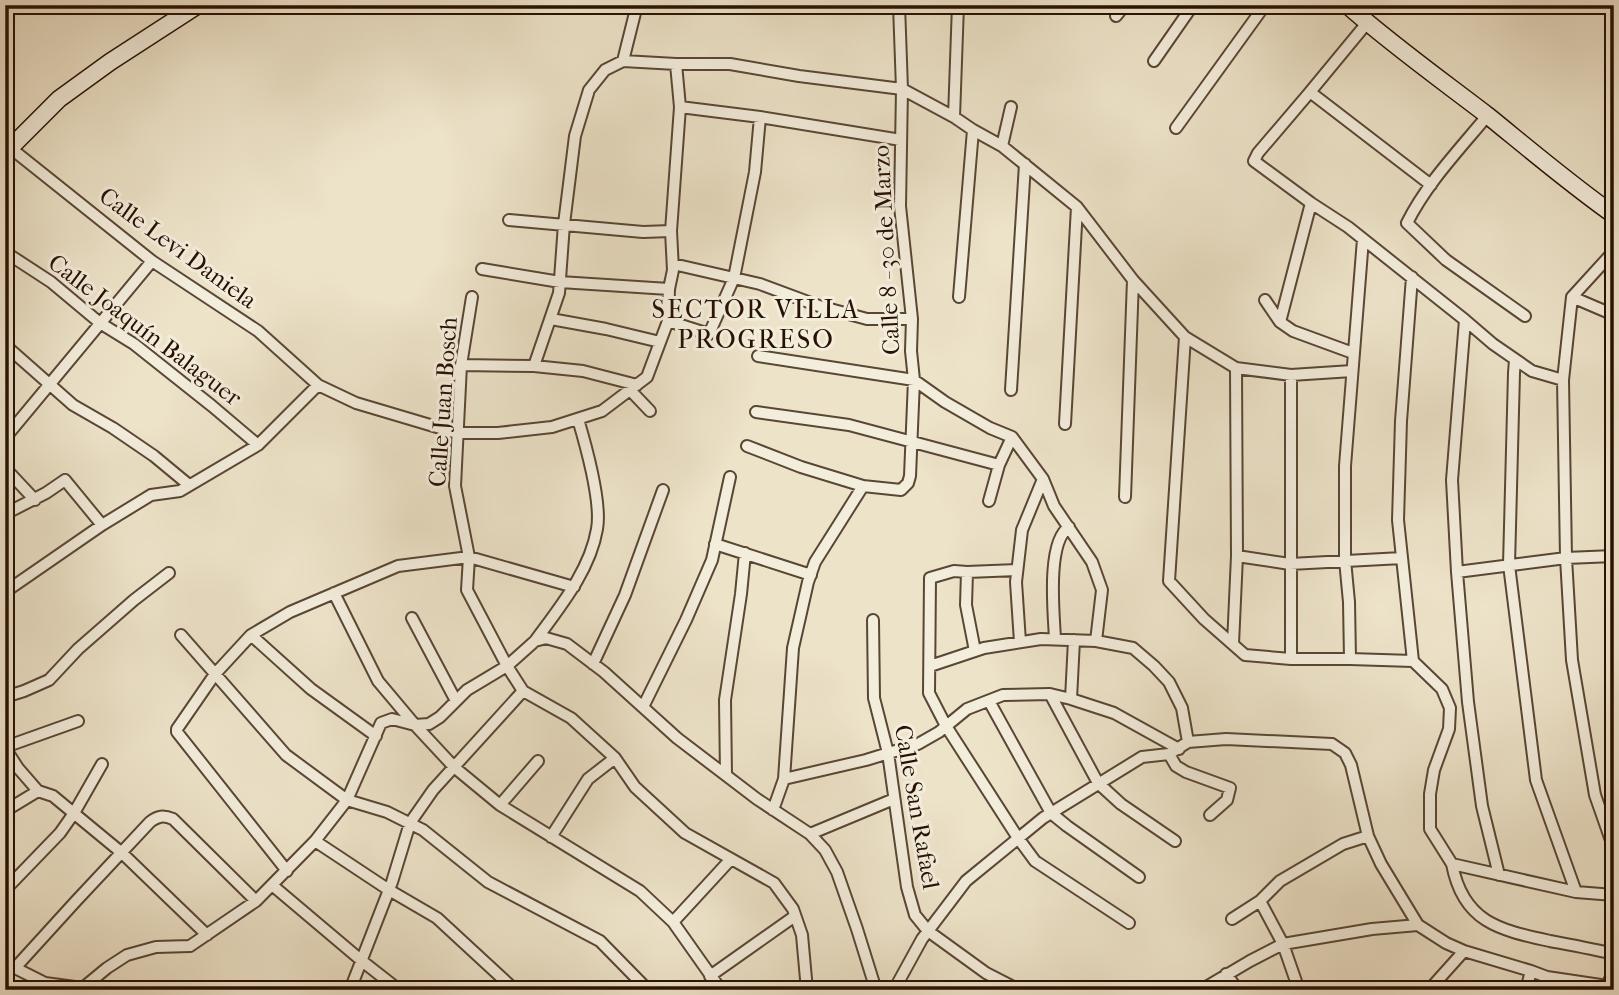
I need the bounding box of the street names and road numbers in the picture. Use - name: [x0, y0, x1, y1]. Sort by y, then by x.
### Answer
- street label: Calle 8 - 30 de Marzo: [867, 144, 905, 356]
- street label: Calle Levi Daniela: [94, 182, 263, 315]
- street label: Calle Joaquín Balaguer: [43, 248, 248, 412]
- street label: Calle Juan Bosch: [423, 316, 463, 488]
- street label: Calle San Rafael: [889, 723, 945, 892]

